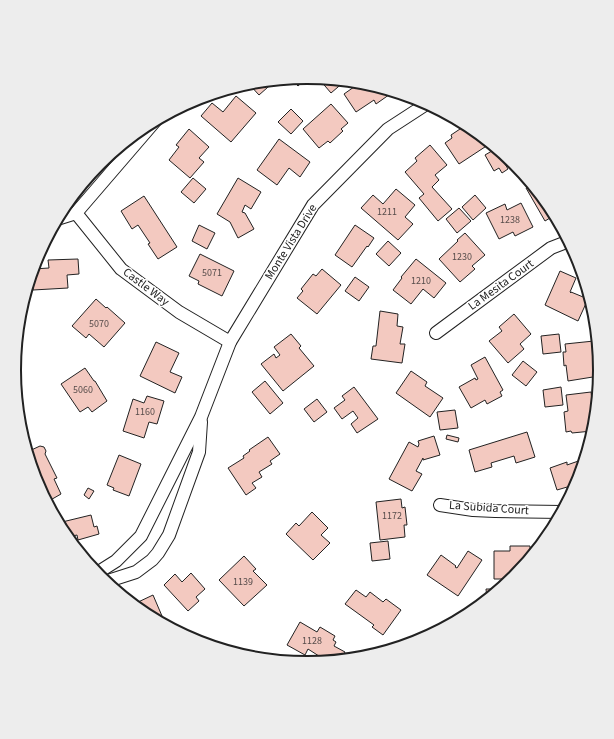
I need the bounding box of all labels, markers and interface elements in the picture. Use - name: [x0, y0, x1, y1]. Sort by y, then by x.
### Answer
- street label: Monte Vista Drive: [261, 201, 321, 283]
- house number: 1211: [377, 205, 397, 219]
- house number: 1238: [500, 213, 520, 227]
- house number: 1230: [452, 250, 472, 264]
- street label: La Mesita Court: [465, 255, 537, 315]
- street label: Castle Way: [119, 264, 173, 310]
- house number: 5071: [202, 266, 222, 280]
- house number: 1210: [411, 274, 431, 288]
- house number: 5070: [89, 317, 109, 331]
- house number: 5060: [73, 383, 93, 397]
- house number: 1160: [135, 405, 155, 419]
- street label: La Subida Court: [448, 497, 530, 519]
- house number: 1172: [382, 509, 402, 523]
- house number: 1139: [233, 575, 253, 589]
- house number: 1128: [302, 634, 322, 648]

